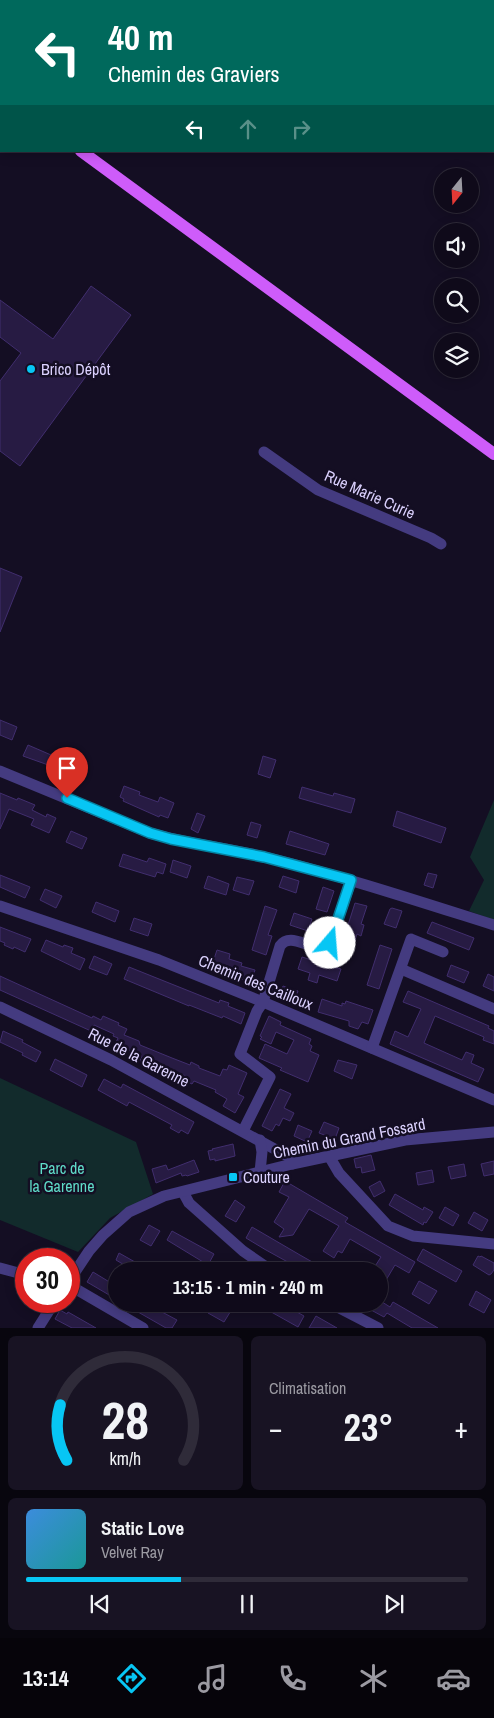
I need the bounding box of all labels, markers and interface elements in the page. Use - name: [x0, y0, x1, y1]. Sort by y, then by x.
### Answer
- text: 40 m: [108, 14, 173, 61]
- icon: left: [25, 20, 90, 85]
- text: Chemin des Graviers: [108, 59, 279, 89]
- icon: left: [181, 115, 209, 143]
- icon: ahead: [234, 115, 262, 143]
- icon: right: [287, 115, 315, 143]
- north arrow: [434, 168, 479, 212]
- map controls: [434, 168, 479, 378]
- button: sound: [434, 223, 479, 268]
- button: search: [434, 278, 479, 323]
- button: layers: [434, 333, 479, 378]
- place label: Brico Dépôt: [41, 358, 111, 380]
- marker: Brico Dépôt: [25, 363, 37, 375]
- street label: Rue Marie Curie: [321, 464, 419, 524]
- pin: [46, 747, 88, 798]
- icon: arrive: [53, 754, 81, 782]
- position arrow: [303, 916, 355, 968]
- street label: Chemin des Cailloux: [195, 949, 317, 1015]
- street label: Rue de la Garenne: [85, 1022, 193, 1092]
- street label: Chemin du Grand Fossard: [271, 1112, 427, 1164]
- park label: Parc de la Garenne: [30, 1157, 94, 1197]
- place label: Couture: [243, 1166, 290, 1188]
- marker: Couture: [227, 1171, 239, 1183]
- speed limit sign: 30: [15, 1248, 80, 1313]
- text: 13:15 · 1 min · 240 m: [173, 1274, 323, 1300]
- text: Climatisation: [269, 1377, 346, 1399]
- text: 28: [102, 1385, 149, 1455]
- text: 23°: [344, 1402, 393, 1453]
- text: −: [269, 1409, 282, 1447]
- text: +: [455, 1409, 468, 1447]
- text: km/h: [110, 1447, 141, 1471]
- text: Static Love: [101, 1515, 184, 1541]
- text: Velvet Ray: [101, 1541, 164, 1563]
- icon: previous: [86, 1590, 114, 1618]
- icon: pause: [233, 1590, 261, 1618]
- icon: next: [380, 1590, 408, 1618]
- icon: directions: [114, 1661, 149, 1696]
- icon: music: [195, 1661, 230, 1696]
- icon: phone: [275, 1661, 310, 1696]
- icon: climate: [356, 1661, 391, 1696]
- icon: car: [436, 1661, 471, 1696]
- text: 13:14: [23, 1663, 69, 1693]

